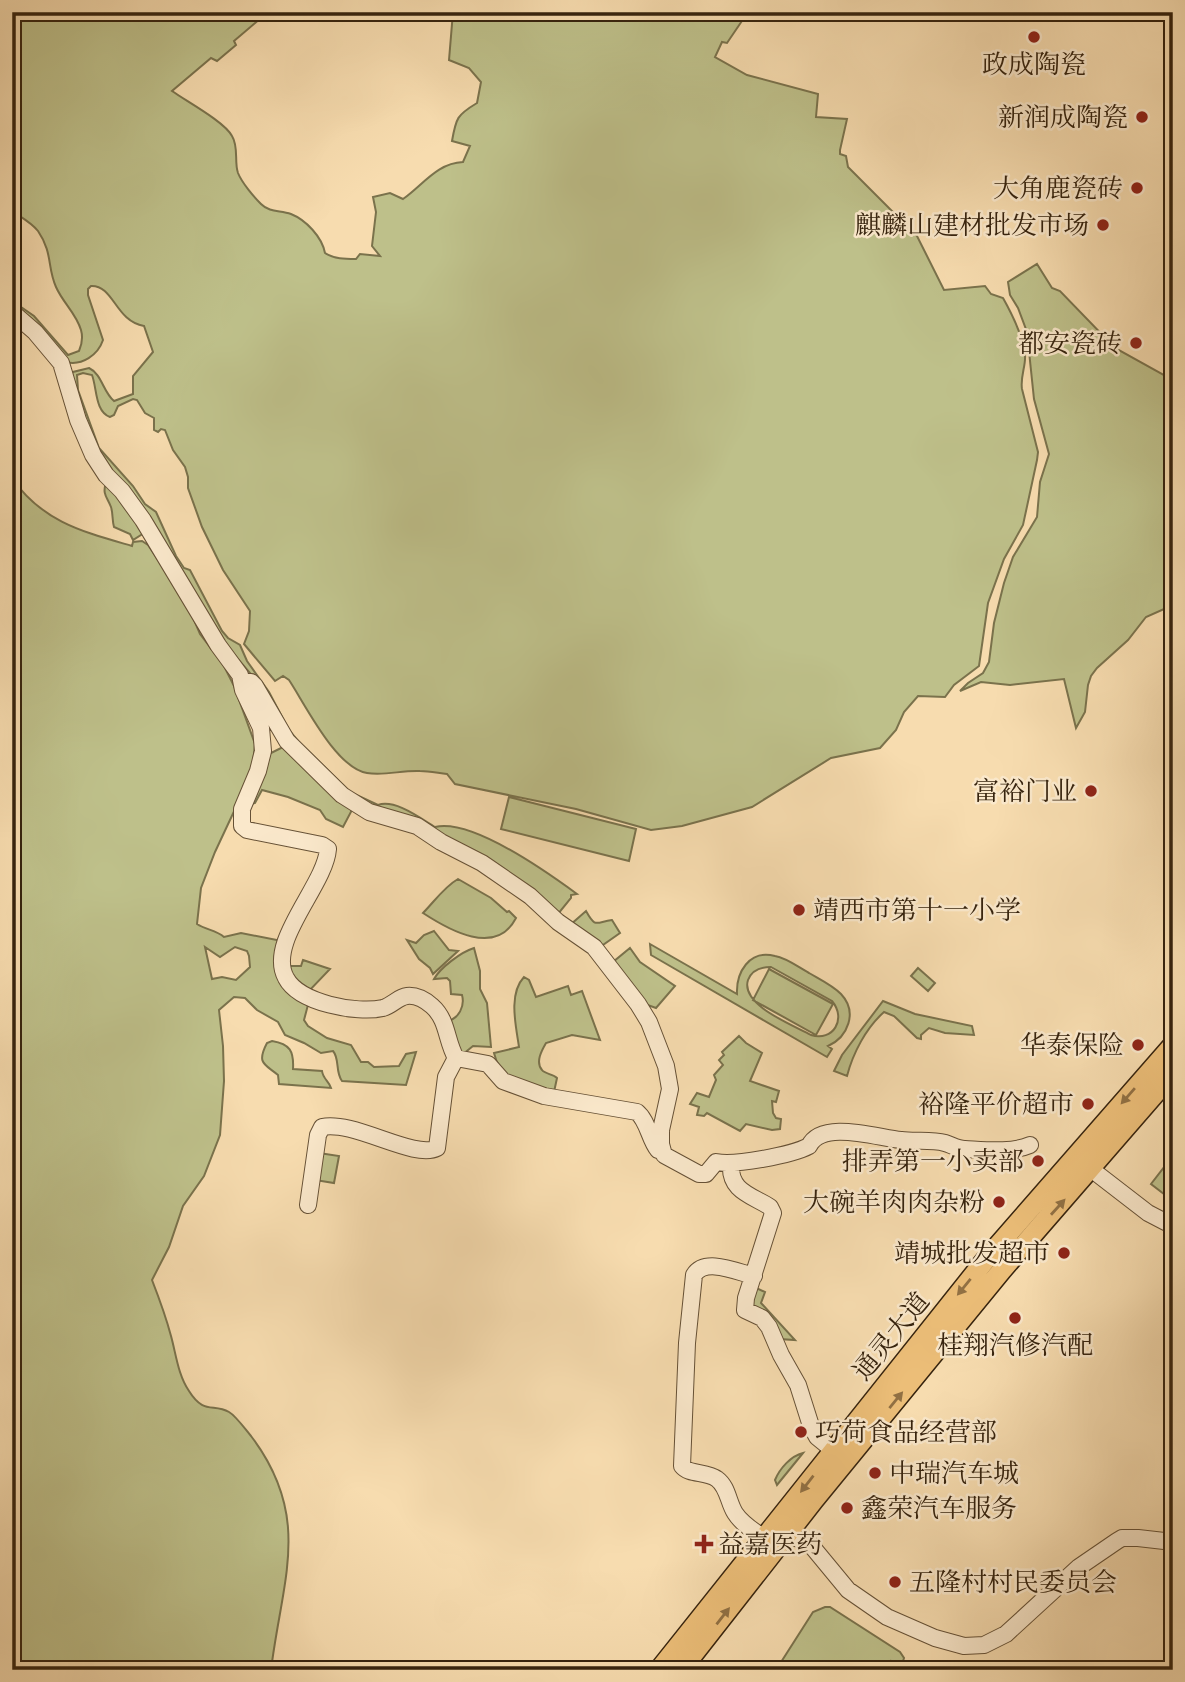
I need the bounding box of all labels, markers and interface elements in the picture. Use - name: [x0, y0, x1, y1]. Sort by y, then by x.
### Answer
- marker: 政成陶瓷: [1026, 29, 1042, 45]
- place label: 政成陶瓷: [982, 49, 1086, 82]
- place label: 新润成陶瓷: [998, 102, 1128, 135]
- marker: 新润成陶瓷: [1134, 109, 1150, 125]
- place label: 大角鹿瓷砖: [993, 173, 1123, 206]
- marker: 大角鹿瓷砖: [1129, 180, 1145, 196]
- place label: 麒麟山建材批发市场: [855, 210, 1089, 243]
- marker: 麒麟山建材批发市场: [1095, 217, 1111, 233]
- place label: 都安瓷砖: [1018, 328, 1122, 361]
- marker: 都安瓷砖: [1128, 335, 1144, 351]
- place label: 富裕门业: [973, 776, 1077, 809]
- marker: 富裕门业: [1083, 783, 1099, 799]
- place label: 靖西市第十一小学: [813, 895, 1021, 928]
- marker: 靖西市第十一小学: [791, 902, 807, 918]
- place label: 华泰保险: [1020, 1030, 1124, 1063]
- marker: 华泰保险: [1130, 1037, 1146, 1053]
- one-way arrow: [1120, 1087, 1136, 1105]
- place label: 裕隆平价超市: [918, 1089, 1074, 1122]
- marker: 裕隆平价超市: [1080, 1096, 1096, 1112]
- place label: 排弄第一小卖部: [842, 1146, 1024, 1179]
- marker: 排弄第一小卖部: [1030, 1153, 1046, 1169]
- place label: 大碗羊肉肉杂粉: [803, 1187, 985, 1220]
- marker: 大碗羊肉肉杂粉: [991, 1194, 1007, 1210]
- one-way arrow: [1049, 1199, 1065, 1216]
- place label: 靖城批发超市: [894, 1238, 1050, 1271]
- marker: 靖城批发超市: [1056, 1245, 1072, 1261]
- one-way arrow: [957, 1279, 972, 1296]
- street label: 通灵大道: [847, 1286, 938, 1388]
- marker: 桂翔汽修汽配: [1007, 1310, 1023, 1326]
- place label: 桂翔汽修汽配: [937, 1330, 1093, 1363]
- one-way arrow: [888, 1392, 903, 1409]
- place label: 巧荷食品经营部: [815, 1417, 997, 1450]
- marker: 巧荷食品经营部: [793, 1424, 809, 1440]
- place label: 中瑞汽车城: [889, 1458, 1019, 1491]
- marker: 中瑞汽车城: [867, 1465, 883, 1481]
- one-way arrow: [799, 1475, 814, 1493]
- place label: 鑫荣汽车服务: [861, 1493, 1017, 1526]
- marker: 鑫荣汽车服务: [839, 1500, 855, 1516]
- place label: 益嘉医药: [718, 1529, 822, 1562]
- marker: 益嘉医药: [696, 1536, 712, 1552]
- place label: 五隆村村民委员会: [909, 1567, 1117, 1600]
- marker: 五隆村村民委员会: [887, 1574, 903, 1590]
- one-way arrow: [716, 1607, 730, 1625]

